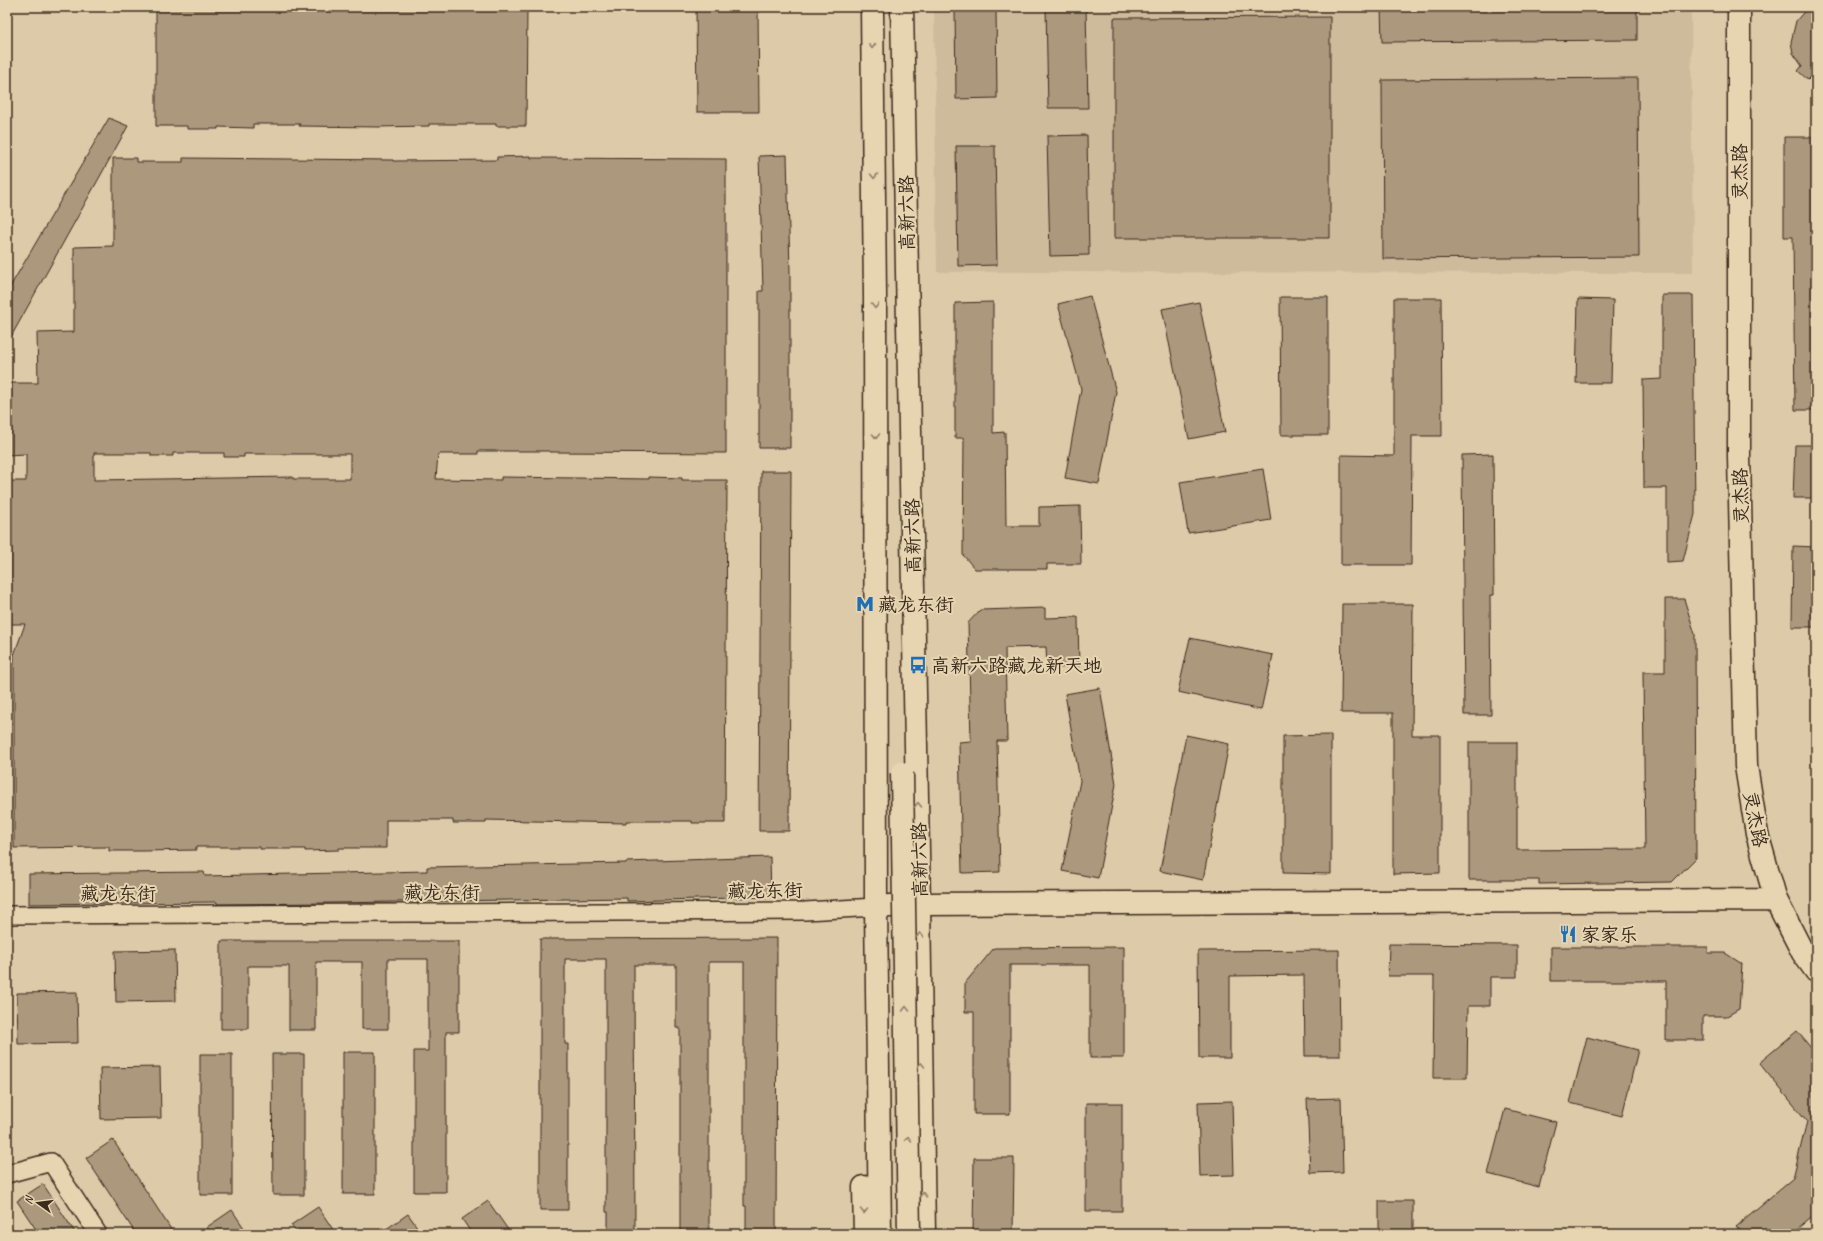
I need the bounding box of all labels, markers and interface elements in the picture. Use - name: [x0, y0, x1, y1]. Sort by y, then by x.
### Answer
- one-way arrow: [868, 43, 876, 49]
- street label: 灵杰路: [1728, 143, 1752, 201]
- one-way arrow: [870, 173, 878, 179]
- street label: 高新六路: [894, 175, 920, 251]
- one-way arrow: [871, 303, 879, 309]
- one-way arrow: [872, 433, 880, 439]
- street label: 灵杰路: [1729, 467, 1753, 525]
- street label: 高新六路: [900, 498, 926, 574]
- place label: 藏龙东街: [878, 593, 954, 617]
- metro station icon: 藏龙东街: [855, 594, 875, 614]
- place label: 高新六路藏龙新天地: [931, 654, 1102, 678]
- bus stop icon: 高新六路藏龙新天地: [908, 655, 928, 675]
- street label: 灵杰路: [1738, 789, 1772, 849]
- one-way arrow: [913, 802, 922, 808]
- street label: 高新六路: [907, 822, 933, 898]
- street label: 藏龙东街: [727, 878, 803, 904]
- street label: 藏龙东街: [404, 881, 480, 905]
- street label: 藏龙东街: [80, 882, 156, 906]
- place label: 家家乐: [1581, 923, 1638, 947]
- restaurant icon: 家家乐: [1558, 924, 1578, 944]
- one-way arrow: [916, 932, 924, 938]
- one-way arrow: [902, 1006, 910, 1012]
- one-way arrow: [917, 1062, 926, 1068]
- one-way arrow: [904, 1136, 912, 1142]
- north arrow: [18, 1183, 58, 1223]
- one-way arrow: [919, 1192, 927, 1198]
- text: N: [21, 1193, 36, 1206]
- one-way arrow: [860, 1208, 868, 1214]

